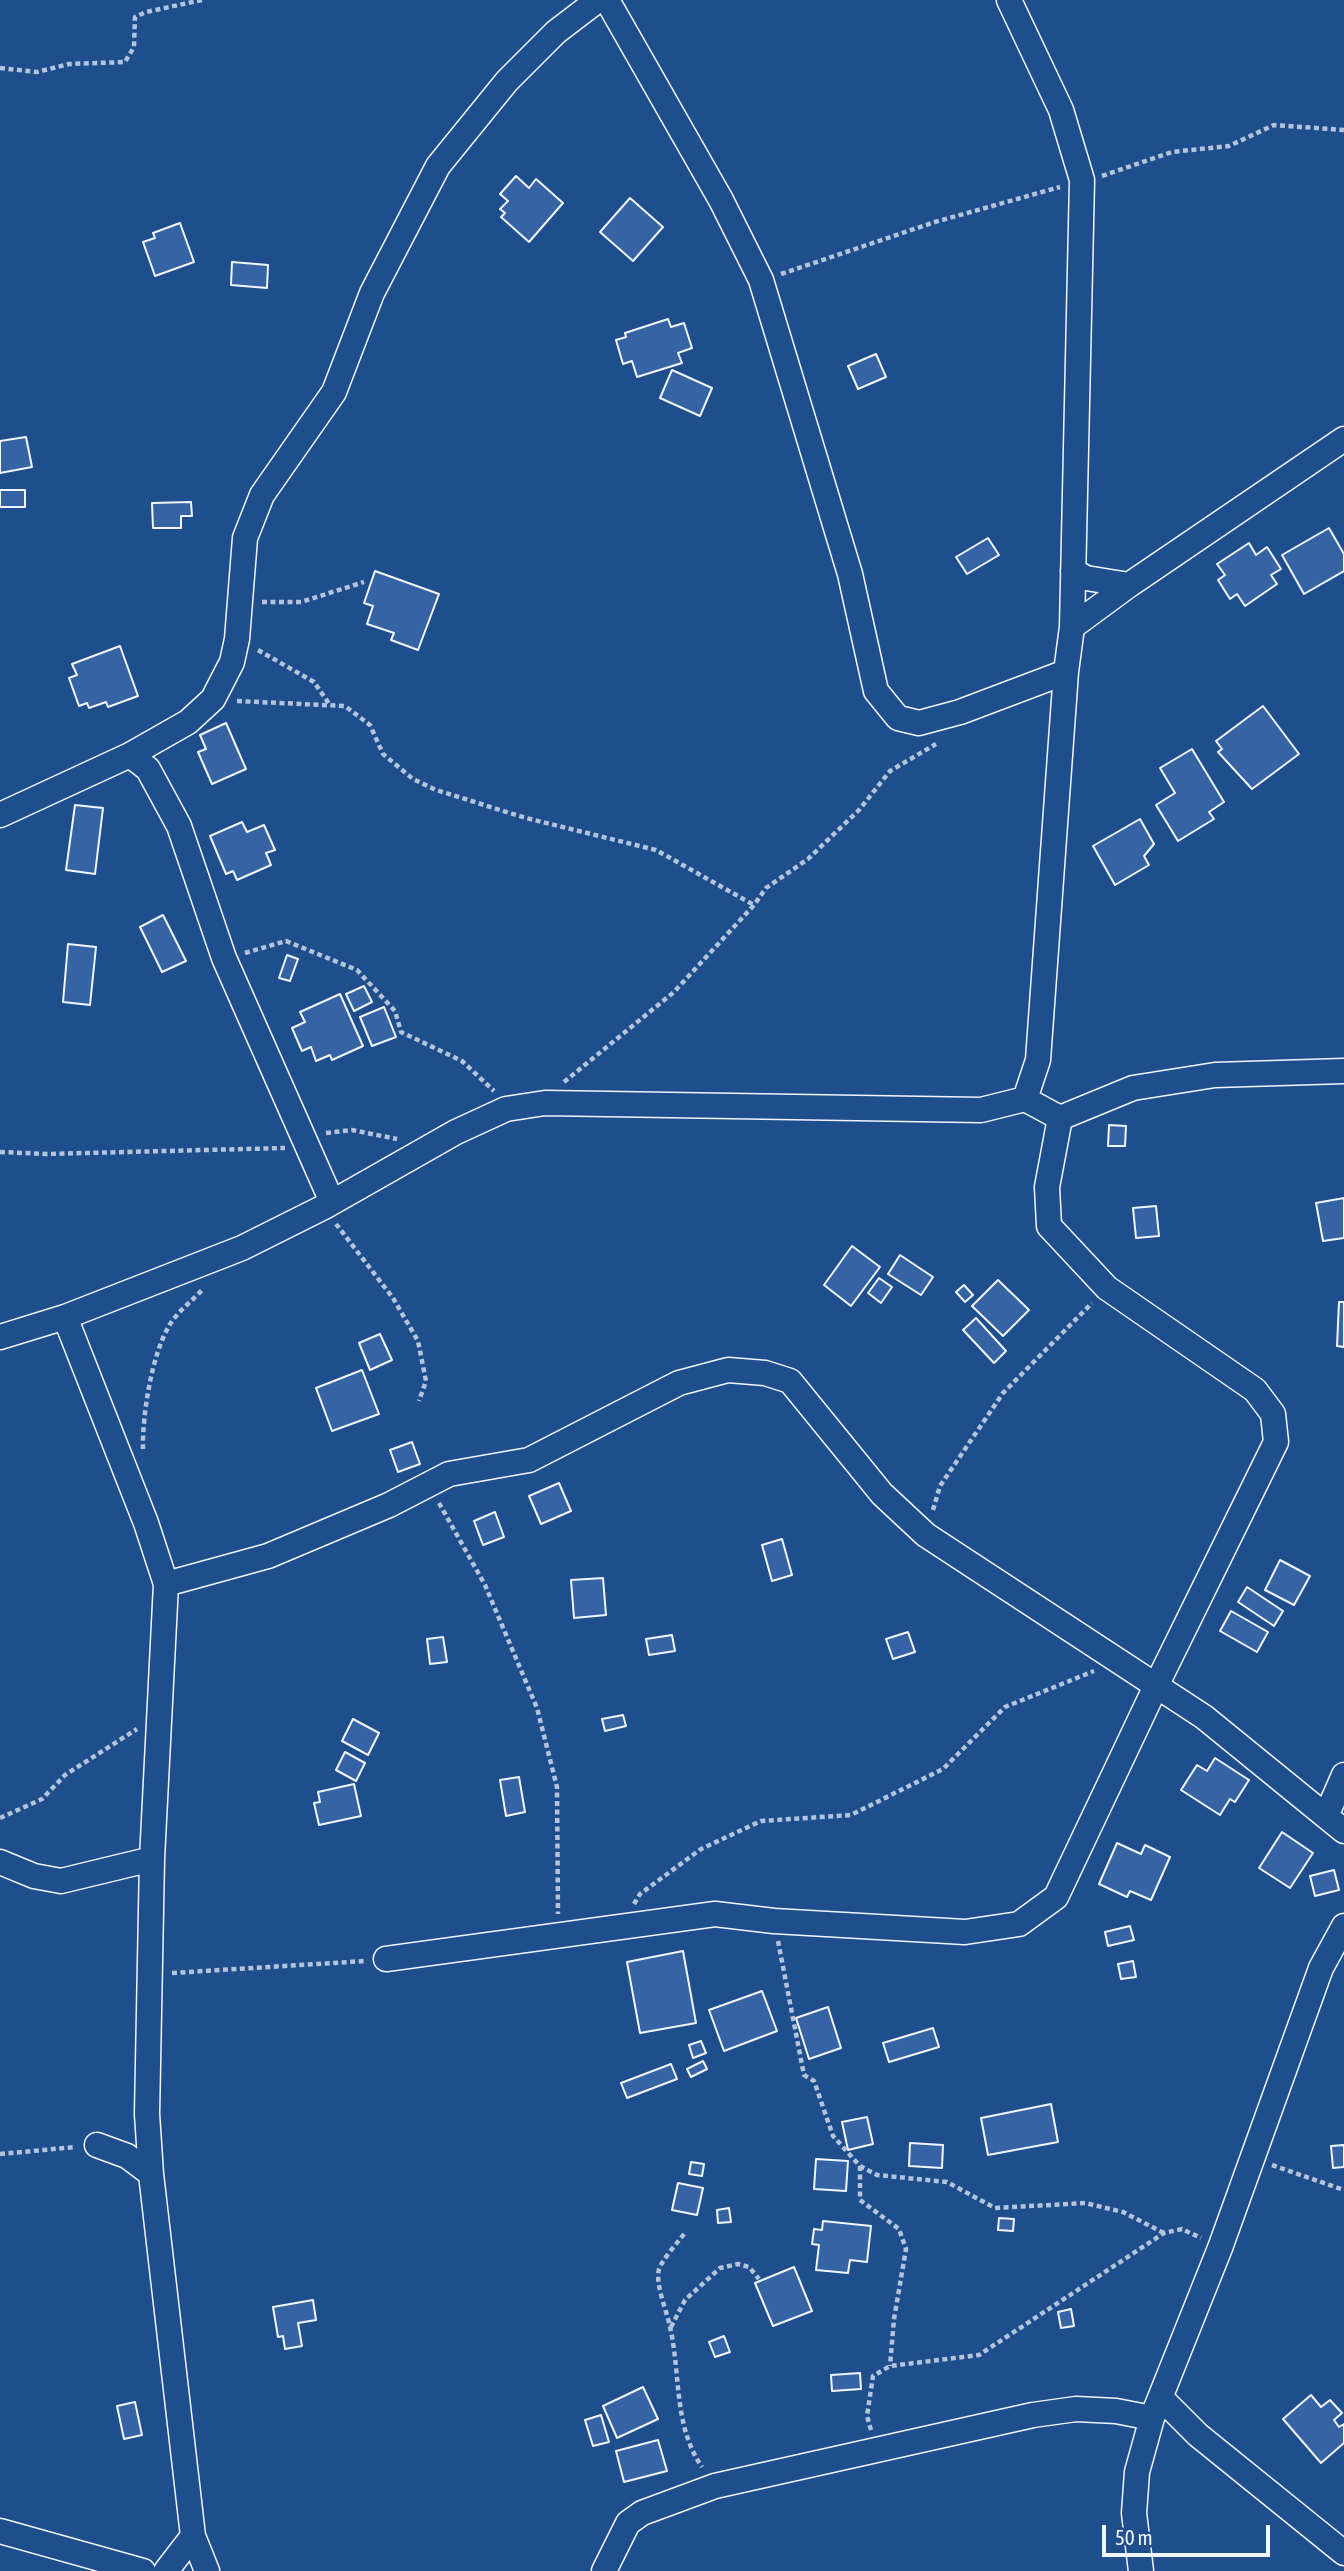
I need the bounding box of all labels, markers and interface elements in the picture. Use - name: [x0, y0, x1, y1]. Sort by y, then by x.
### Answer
- scale bar: [1106, 2512, 1274, 2556]
- text: 50 m: [1115, 2525, 1153, 2549]

